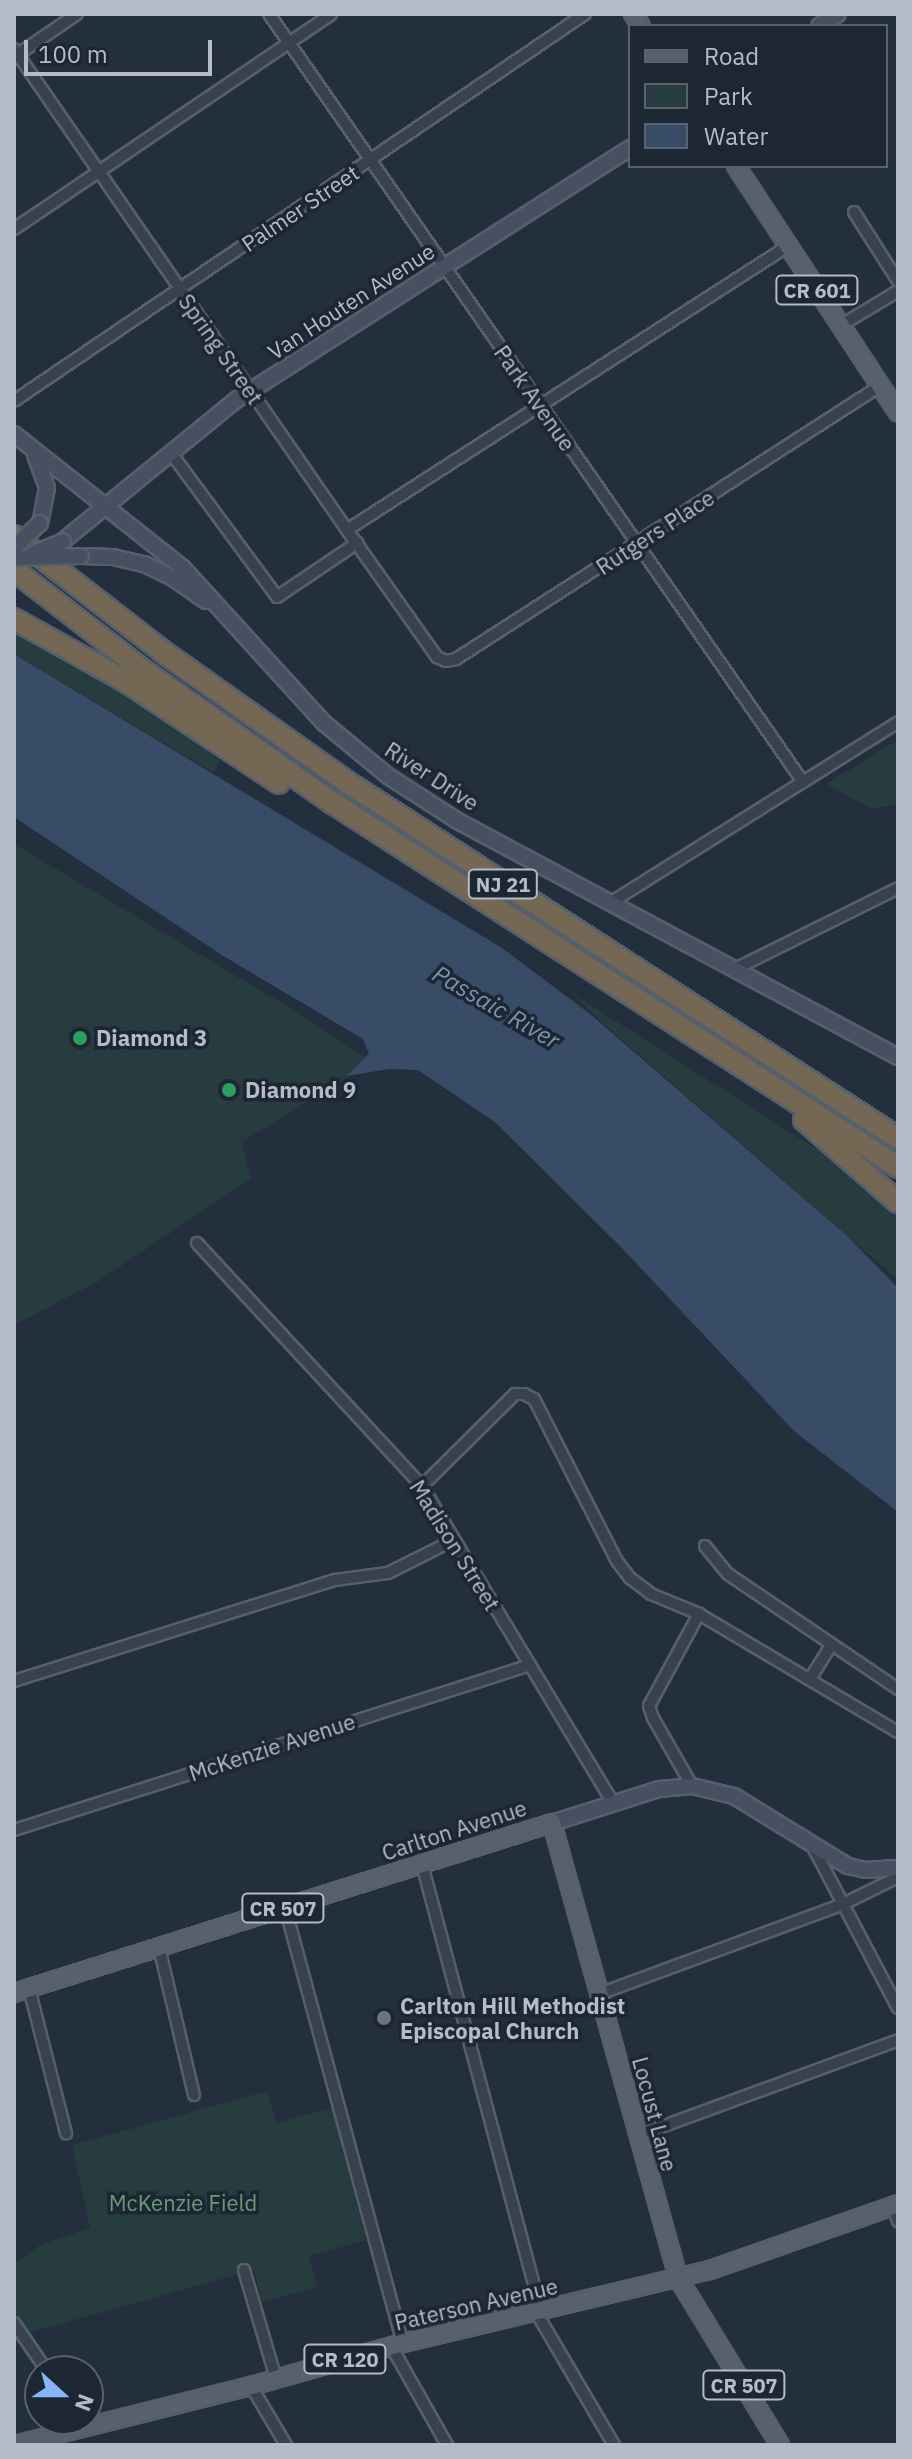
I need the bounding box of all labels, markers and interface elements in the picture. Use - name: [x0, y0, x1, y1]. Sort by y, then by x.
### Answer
- scale bar: [28, 24, 216, 74]
- legend: [628, 24, 888, 168]
- text: 100 m: [38, 38, 108, 70]
- text: Road: [704, 40, 759, 72]
- text: Park: [704, 80, 753, 112]
- text: Water: [704, 120, 768, 152]
- street label: Palmer Street: [236, 159, 364, 257]
- street label: Van Houten Avenue: [263, 237, 439, 365]
- road number: CR 601: [775, 274, 859, 306]
- street label: Spring Street: [173, 289, 269, 409]
- street label: Park Avenue: [489, 340, 581, 456]
- street label: Rutgers Place: [591, 484, 719, 580]
- street label: River Drive: [380, 736, 484, 816]
- road number: NJ 21: [467, 868, 539, 900]
- water label: Passaic River: [427, 959, 565, 1055]
- place label: Diamond 3: [96, 1025, 207, 1051]
- marker: Diamond 3: [71, 1029, 89, 1047]
- place label: Diamond 9: [245, 1077, 356, 1103]
- marker: Diamond 9: [220, 1081, 238, 1099]
- street label: Madison Street: [404, 1475, 506, 1615]
- street label: McKenzie Avenue: [185, 1708, 359, 1786]
- street label: Carlton Avenue: [378, 1794, 530, 1866]
- road number: CR 507: [241, 1892, 325, 1924]
- place label: Carlton Hill Methodist Episcopal Church: [400, 1992, 625, 2044]
- marker: Carlton Hill Methodist Episcopal Church: [375, 2009, 393, 2027]
- street label: Locust Lane: [627, 2054, 683, 2174]
- park label: McKenzie Field: [109, 2190, 257, 2216]
- street label: Paterson Avenue: [392, 2272, 560, 2336]
- road number: CR 120: [303, 2343, 387, 2375]
- north arrow: [24, 2355, 104, 2435]
- road number: CR 507: [702, 2369, 786, 2401]
- text: N: [69, 2390, 101, 2416]

